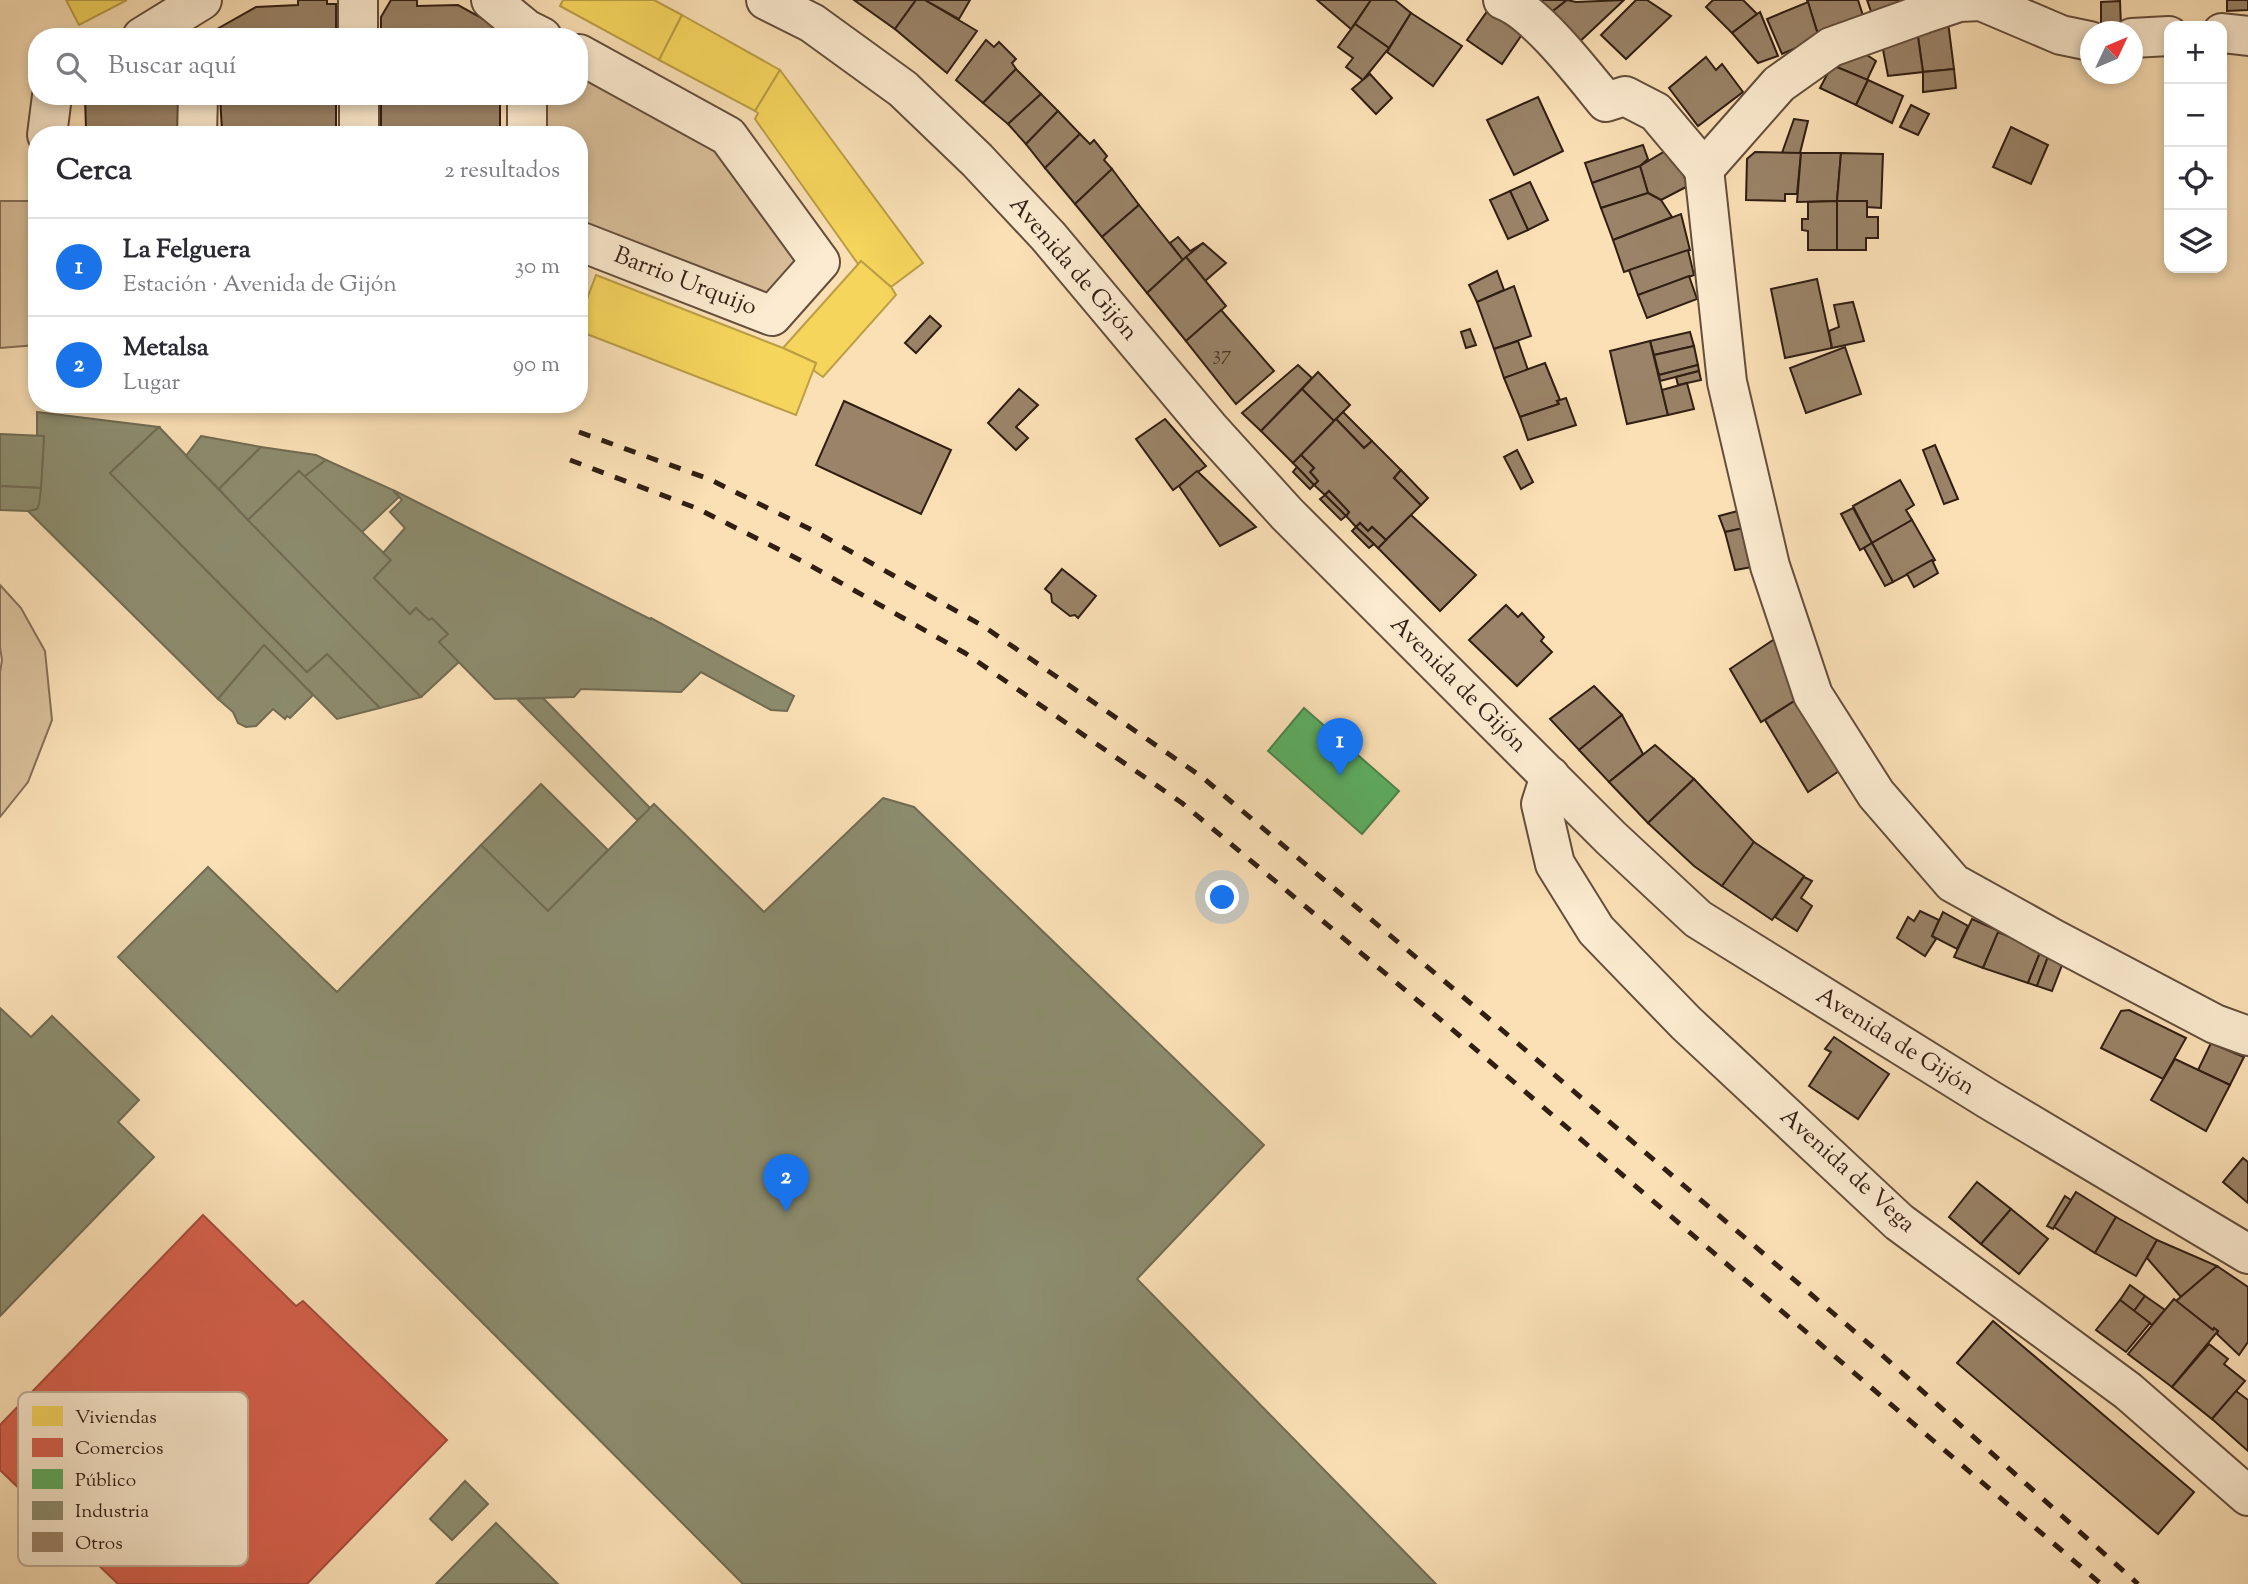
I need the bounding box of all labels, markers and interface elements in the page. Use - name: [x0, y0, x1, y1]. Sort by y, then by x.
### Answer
- north arrow: [2080, 21, 2143, 84]
- map controls: [2164, 21, 2227, 273]
- button: +: [2164, 21, 2227, 84]
- search box: [28, 28, 588, 105]
- icon: search: [52, 48, 90, 86]
- text: Buscar aquí: [108, 48, 237, 85]
- button: −: [2164, 84, 2227, 147]
- button: locate: [2164, 147, 2227, 210]
- text: Cerca: [56, 150, 132, 193]
- text: 2 resultados: [444, 155, 560, 188]
- street label: Avenida de Gijón: [1001, 189, 1145, 349]
- button: layers: [2164, 210, 2227, 273]
- text: La Felguera: [123, 232, 251, 269]
- street label: Barrio Urquijo: [608, 239, 762, 325]
- text: 1: [75, 251, 83, 284]
- text: 30 m: [515, 251, 560, 284]
- text: Estación · Avenida de Gijón: [123, 269, 397, 302]
- text: Metalsa: [123, 330, 209, 367]
- house number: 37: [1212, 340, 1232, 370]
- text: 2: [74, 349, 84, 382]
- text: 90 m: [513, 349, 560, 382]
- text: Lugar: [123, 367, 180, 400]
- street label: Avenida de Gijón: [1382, 609, 1534, 761]
- pin: 1: [1317, 718, 1363, 776]
- your location: [1205, 880, 1239, 914]
- street label: Avenida de Gijón: [1809, 979, 1981, 1105]
- street label: Avenida de Vega: [1772, 1101, 1922, 1241]
- pin: 2: [763, 1154, 809, 1212]
- legend: [18, 1392, 248, 1566]
- text: Viviendas: [75, 1405, 157, 1432]
- text: Comercios: [75, 1436, 163, 1463]
- text: Público: [75, 1468, 136, 1495]
- text: Industria: [75, 1499, 149, 1526]
- text: Otros: [75, 1531, 123, 1558]

